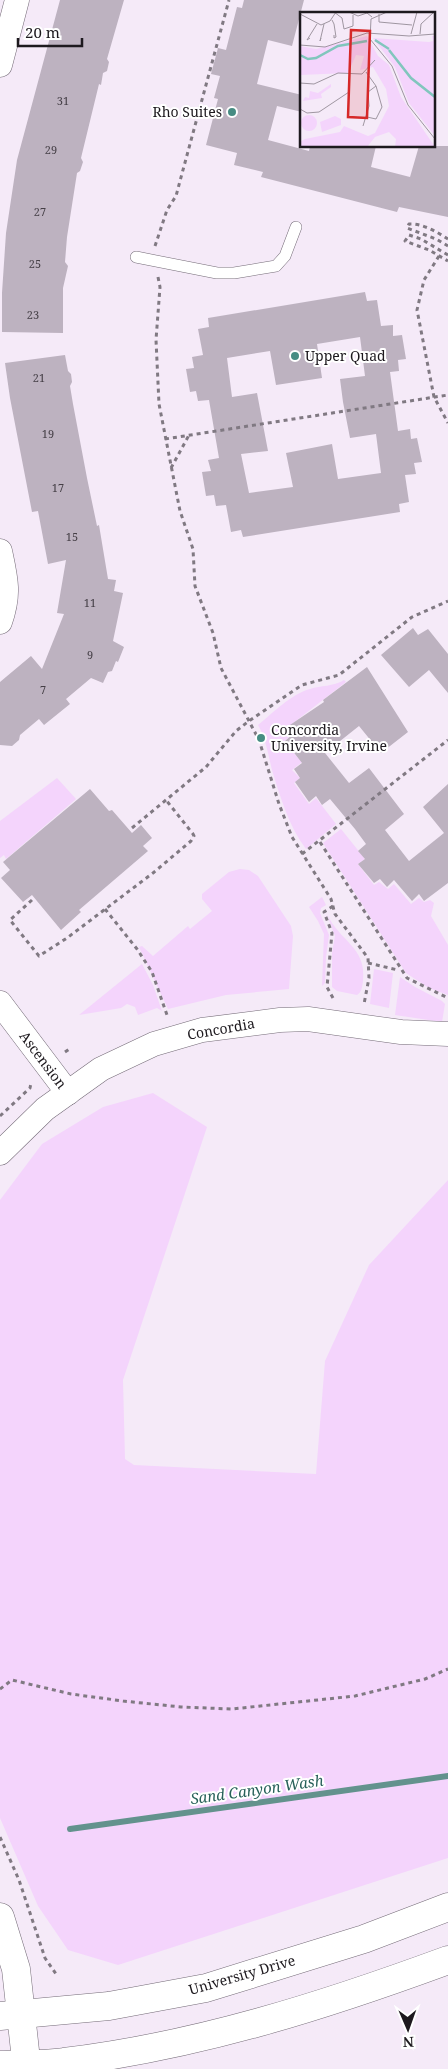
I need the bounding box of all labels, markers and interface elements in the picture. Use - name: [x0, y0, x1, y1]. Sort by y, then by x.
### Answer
- inset map: [300, 12, 436, 148]
- scale bar: [18, 15, 81, 47]
- text: 20 m: [25, 22, 60, 42]
- house number: 31: [57, 93, 69, 108]
- place label: Rho Suites: [152, 102, 222, 121]
- marker: Rho Suites: [226, 106, 238, 118]
- house number: 29: [45, 142, 57, 157]
- house number: 27: [34, 204, 46, 219]
- house number: 25: [29, 256, 41, 271]
- house number: 23: [27, 307, 39, 322]
- place label: Upper Quad: [305, 346, 386, 365]
- marker: Upper Quad: [289, 350, 301, 362]
- house number: 21: [33, 370, 45, 385]
- house number: 19: [42, 426, 54, 441]
- house number: 17: [52, 480, 64, 495]
- house number: 15: [66, 529, 78, 544]
- house number: 11: [84, 595, 96, 610]
- house number: 9: [87, 647, 93, 662]
- house number: 7: [40, 682, 46, 697]
- place label: Concordia University, Irvine: [271, 720, 387, 755]
- marker: Concordia University, Irvine: [255, 732, 267, 744]
- street label: Concordia: [186, 1013, 256, 1044]
- street label: Ascension: [16, 1027, 71, 1092]
- water label: Sand Canyon Wash: [189, 1770, 325, 1808]
- street label: University Drive: [186, 1950, 297, 1999]
- north arrow: [383, 2004, 433, 2054]
- text: N: [403, 2033, 414, 2052]

